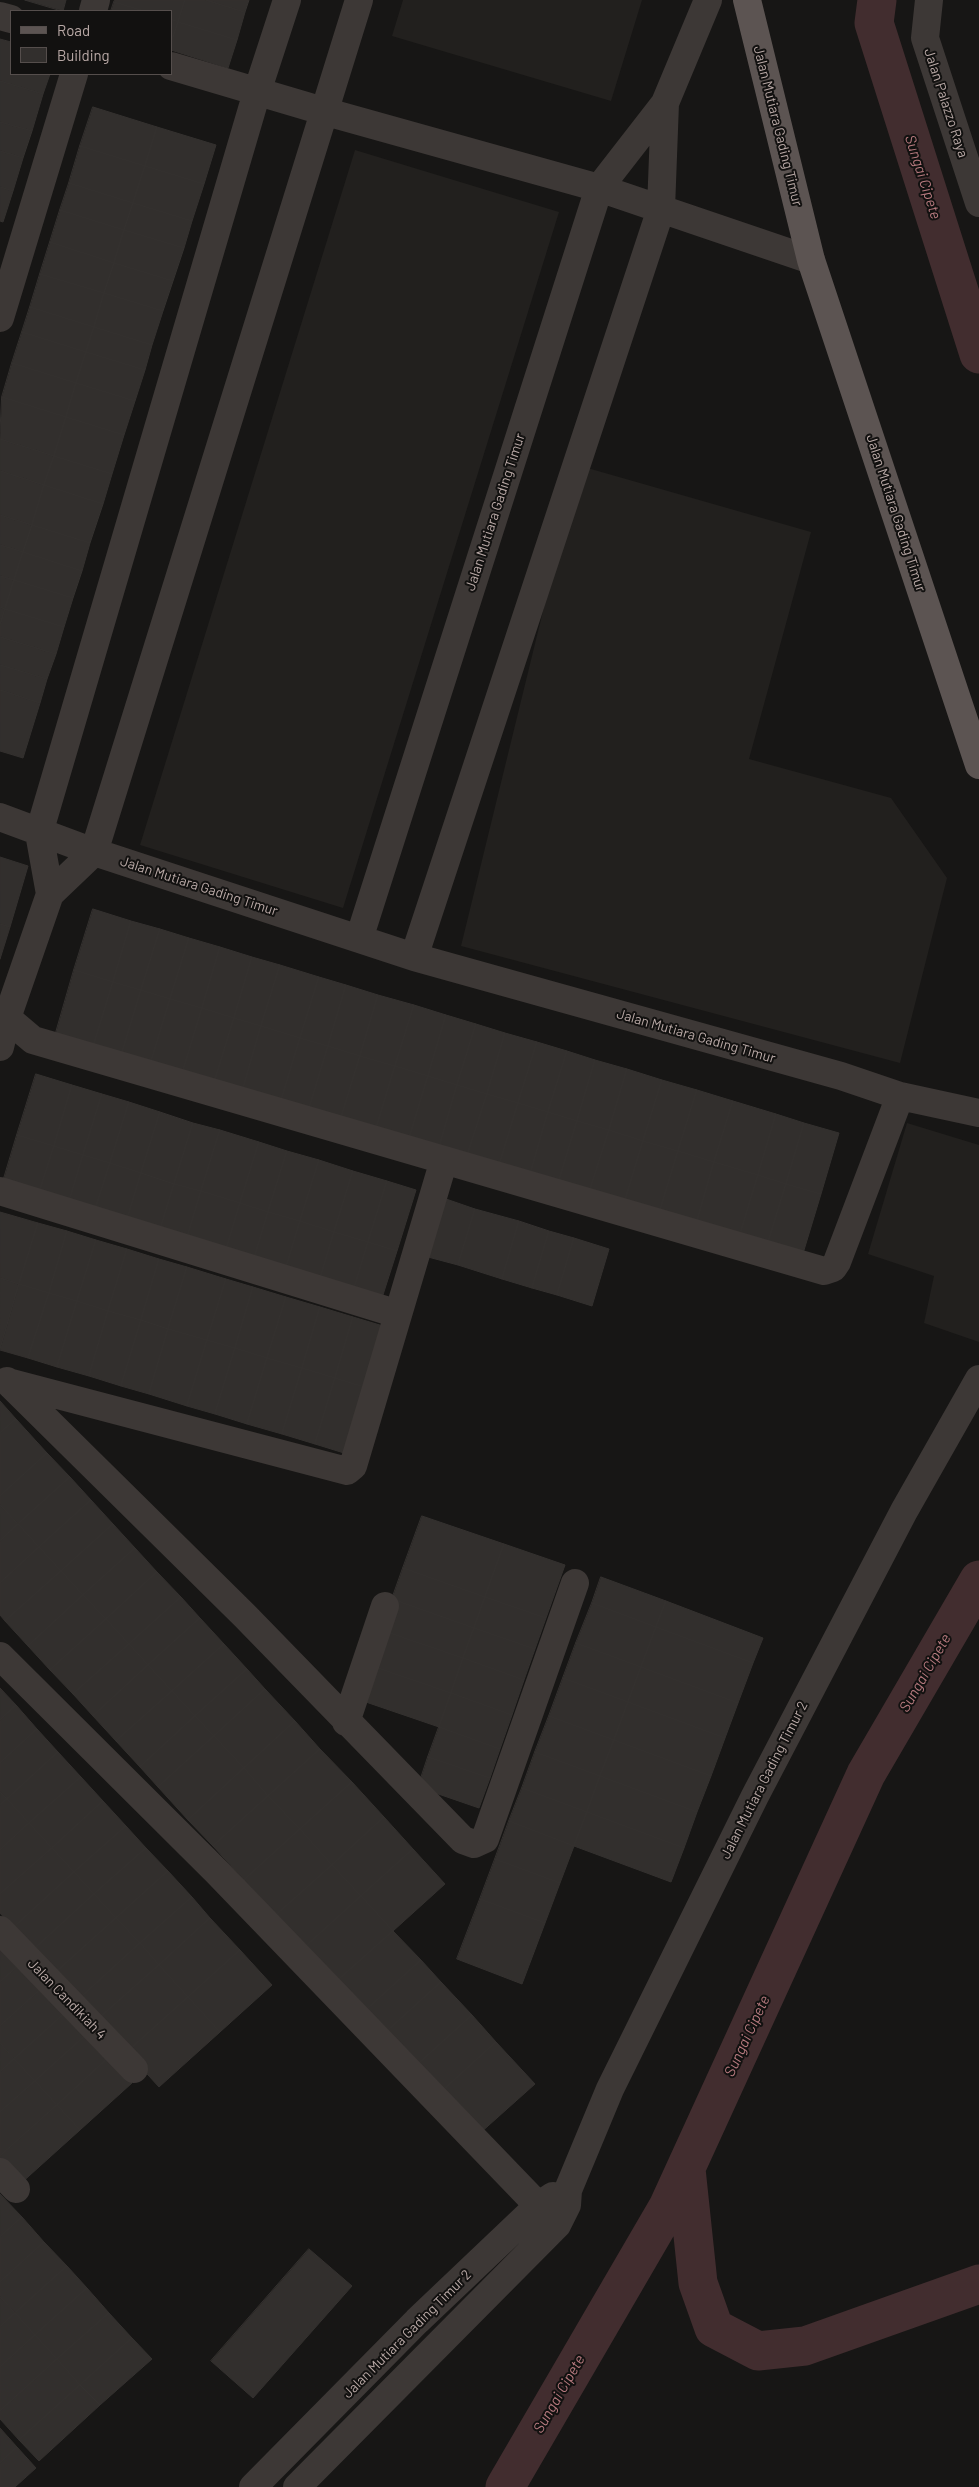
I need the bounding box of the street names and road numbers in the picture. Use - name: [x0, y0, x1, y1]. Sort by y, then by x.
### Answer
- street label: Jalan Mutiara Gading Timur: [750, 44, 806, 208]
- street label: Jalan Palazzo Raya: [920, 46, 972, 160]
- street label: Jalan Mutiara Gading Timur: [462, 431, 528, 593]
- street label: Jalan Mutiara Gading Timur: [863, 432, 929, 594]
- street label: Jalan Mutiara Gading Timur: [118, 853, 280, 919]
- street label: Jalan Mutiara Gading Timur: [615, 1005, 777, 1067]
- street label: Jalan Mutiara Gading Timur 2: [717, 1698, 811, 1862]
- street label: Jalan Candikiah 4: [24, 1955, 110, 2043]
- street label: Jalan Mutiara Gading Timur 2: [339, 2266, 475, 2402]

